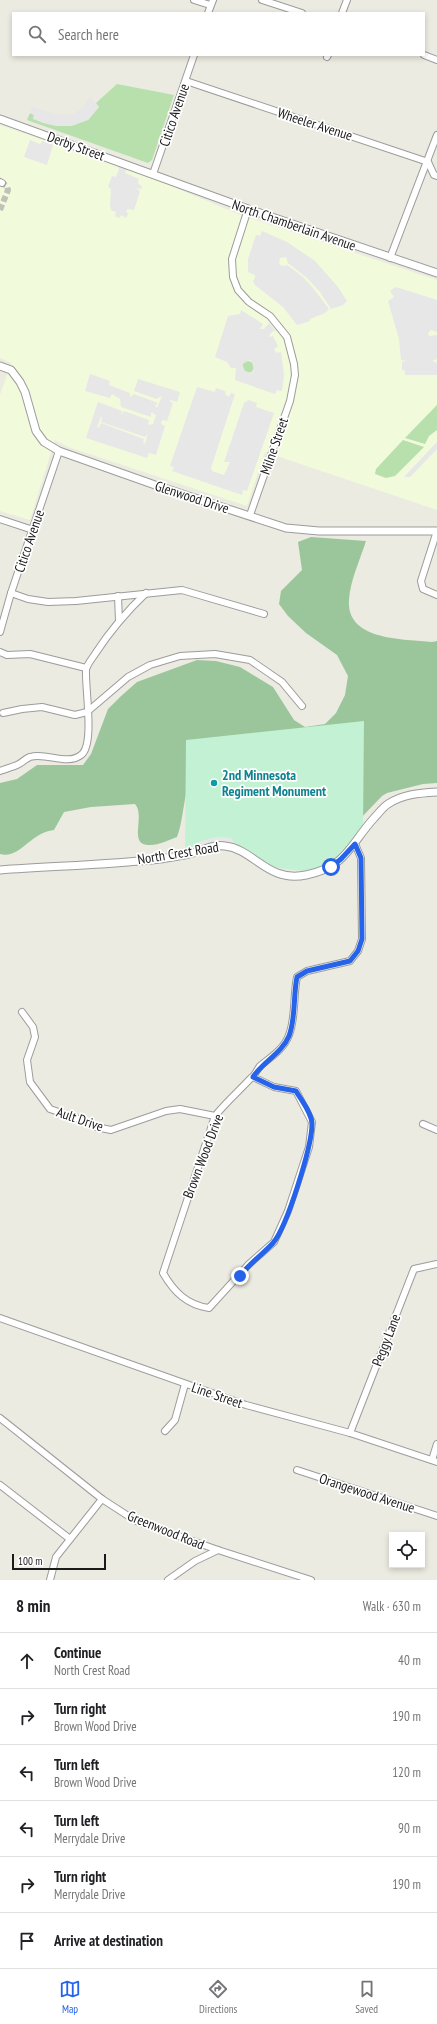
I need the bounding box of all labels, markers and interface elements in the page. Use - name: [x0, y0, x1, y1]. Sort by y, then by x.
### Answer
- search box: [12, 12, 425, 56]
- icon: search: [26, 23, 48, 45]
- text: Search here: [58, 25, 119, 44]
- street label: Citico Avenue: [155, 81, 193, 149]
- street label: Wheeler Avenue: [275, 103, 355, 145]
- street label: Derby Street: [45, 127, 107, 165]
- street label: North Chamberlain Avenue: [230, 195, 358, 255]
- street label: Milne Street: [256, 415, 292, 477]
- street label: Glenwood Drive: [153, 477, 231, 517]
- street label: Citico Avenue: [10, 507, 48, 575]
- place label: 2nd Minnesota Regiment Monument: [222, 766, 326, 800]
- marker: 2nd Minnesota Regiment Monument: [209, 778, 219, 788]
- street label: North Crest Road: [136, 838, 220, 868]
- route start: [322, 858, 340, 876]
- street label: Ault Drive: [54, 1103, 106, 1135]
- street label: Brown Wood Drive: [179, 1111, 227, 1201]
- route end: [231, 1267, 249, 1285]
- street label: Peggy Lane: [368, 1311, 404, 1369]
- street label: Line Street: [189, 1378, 245, 1412]
- street label: Orangewood Avenue: [317, 1469, 417, 1517]
- street label: Greenwood Road: [125, 1506, 207, 1554]
- map controls: [389, 1532, 425, 1568]
- button: locate: [389, 1532, 425, 1568]
- scale bar: [12, 1552, 106, 1571]
- text: 100 m: [18, 1554, 42, 1568]
- text: 8 min: [16, 1595, 50, 1617]
- text: Walk · 630 m: [363, 1598, 421, 1615]
- text: Continue: [54, 1643, 101, 1662]
- icon: ahead: [16, 1650, 38, 1672]
- text: 40 m: [398, 1652, 421, 1669]
- text: North Crest Road: [54, 1662, 130, 1679]
- text: Turn right: [54, 1699, 106, 1718]
- icon: right: [16, 1706, 38, 1728]
- text: 190 m: [392, 1708, 421, 1725]
- text: Brown Wood Drive: [54, 1718, 137, 1735]
- text: Turn left: [54, 1755, 99, 1774]
- icon: left: [16, 1762, 38, 1784]
- text: 120 m: [392, 1764, 421, 1781]
- text: Brown Wood Drive: [54, 1774, 137, 1791]
- text: Turn left: [54, 1811, 99, 1830]
- icon: left: [16, 1818, 38, 1840]
- text: 90 m: [398, 1820, 421, 1837]
- text: Merrydale Drive: [54, 1830, 125, 1847]
- text: Turn right: [54, 1867, 106, 1886]
- icon: right: [16, 1874, 38, 1896]
- text: 190 m: [392, 1876, 421, 1893]
- text: Merrydale Drive: [54, 1886, 125, 1903]
- icon: arrive: [16, 1930, 38, 1952]
- text: Arrive at destination: [54, 1931, 163, 1950]
- tab: Map: [59, 1978, 81, 2016]
- tab: Directions: [199, 1978, 237, 2016]
- tab: Saved: [355, 1978, 378, 2016]

